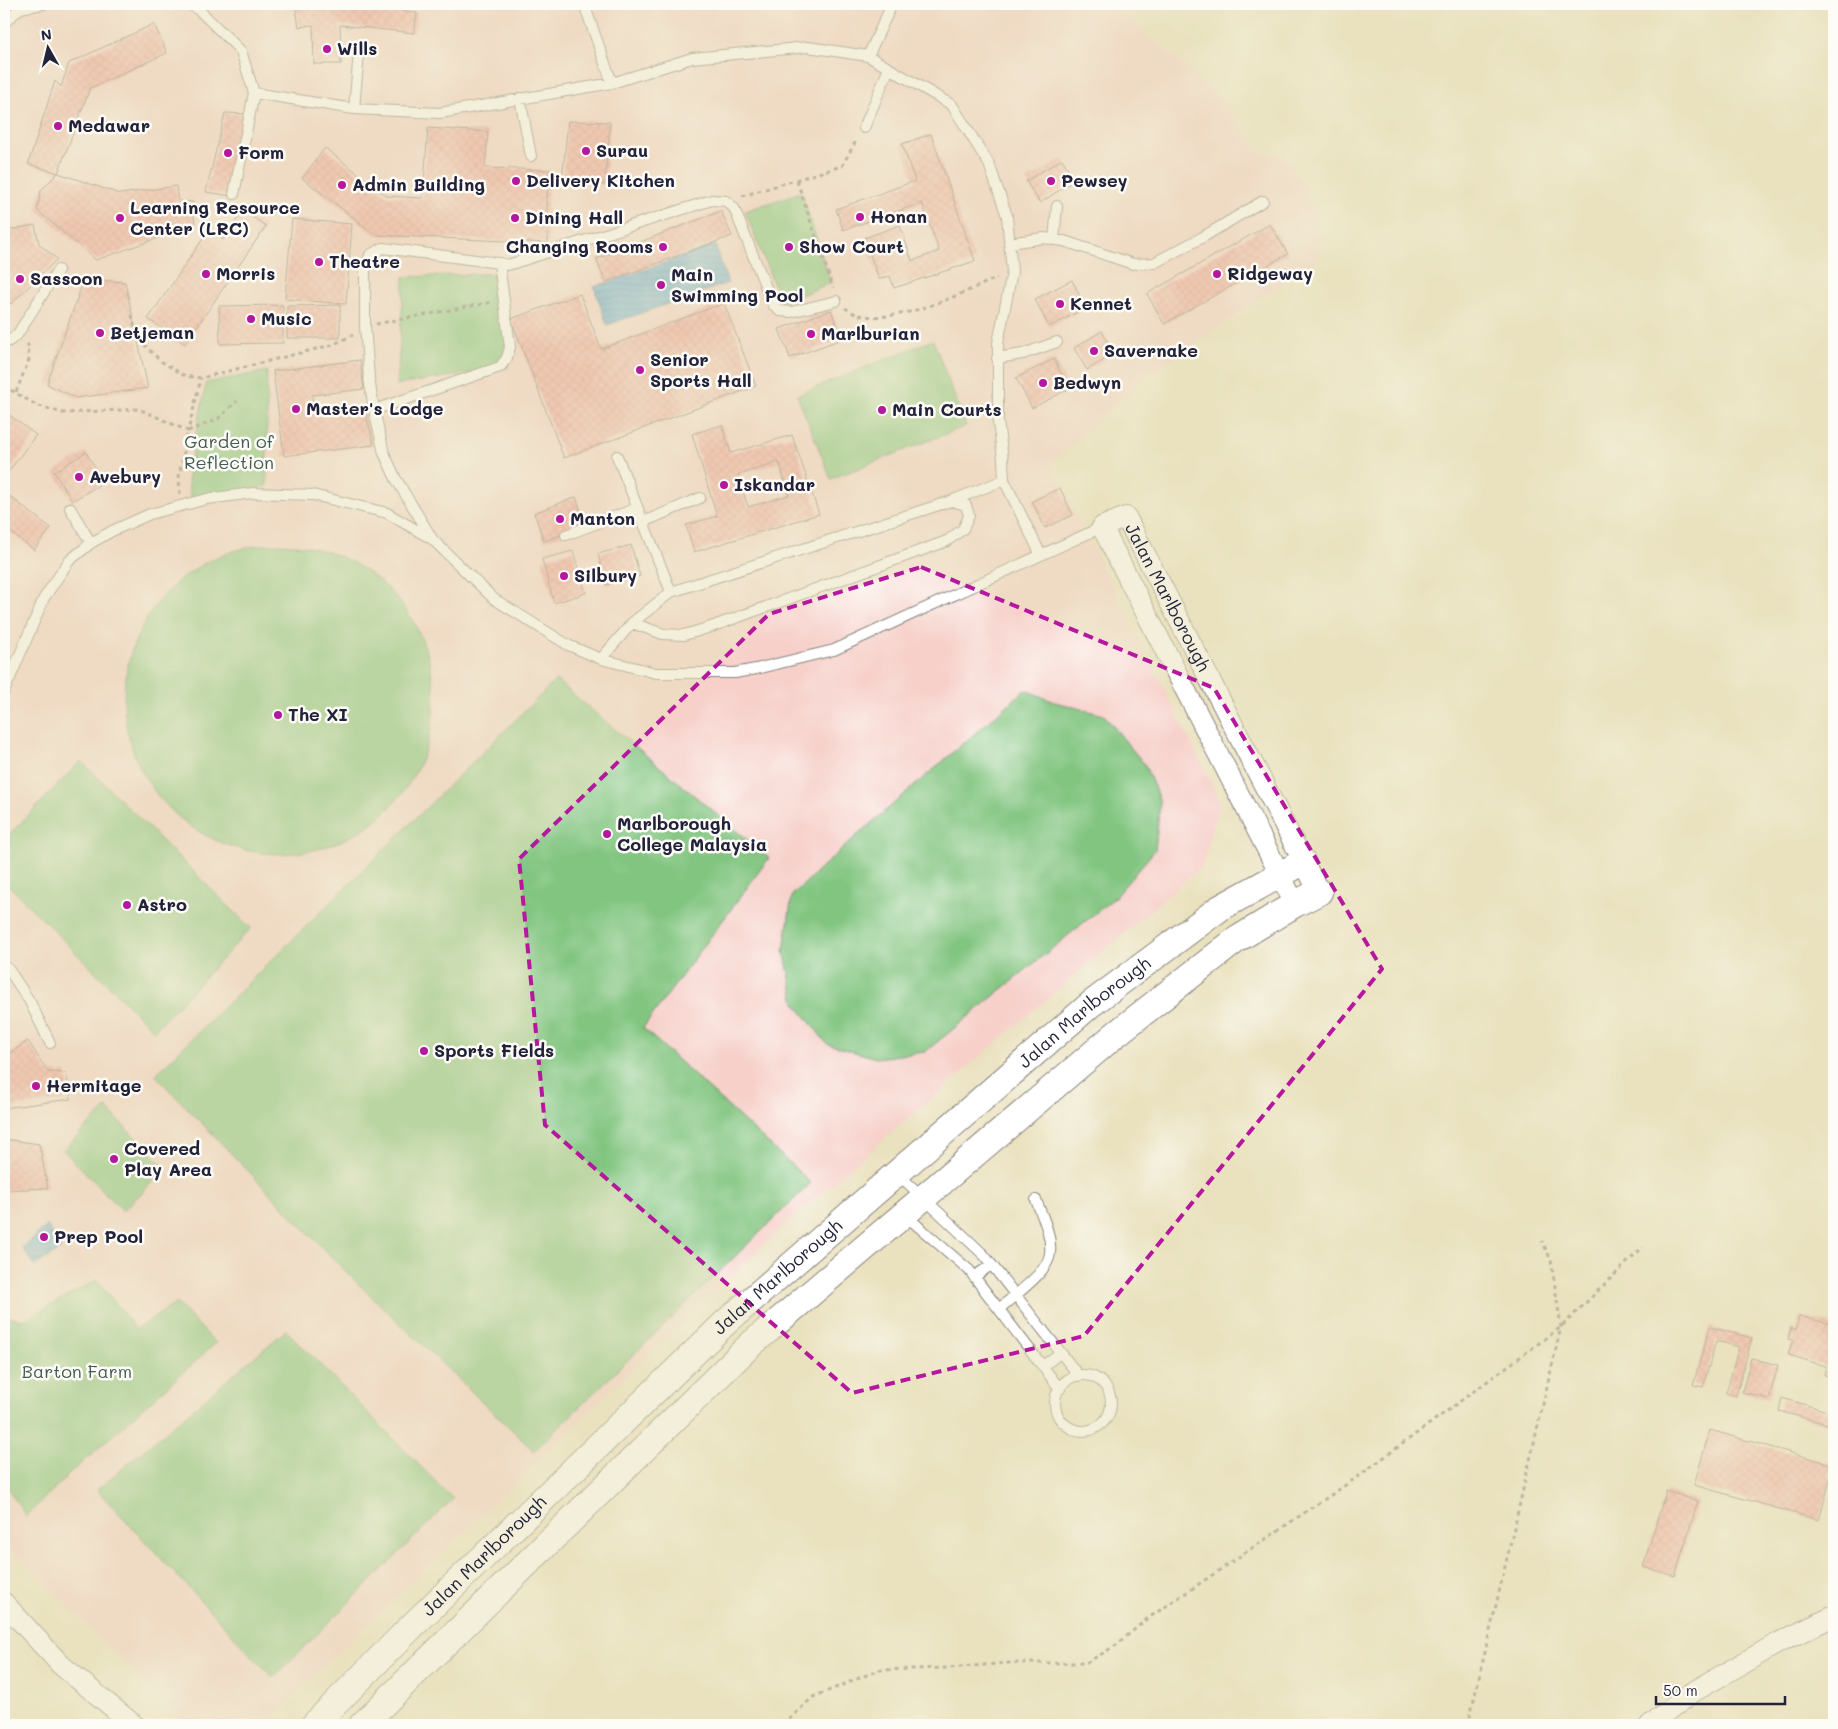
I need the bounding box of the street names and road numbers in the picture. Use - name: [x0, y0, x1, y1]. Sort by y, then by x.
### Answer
- street label: Jalan Marlborough: [1120, 519, 1217, 675]
- street label: Jalan Marlborough: [1013, 951, 1155, 1073]
- street label: Jalan Marlborough: [707, 1213, 847, 1339]
- street label: Jalan Marlborough: [416, 1490, 551, 1621]

